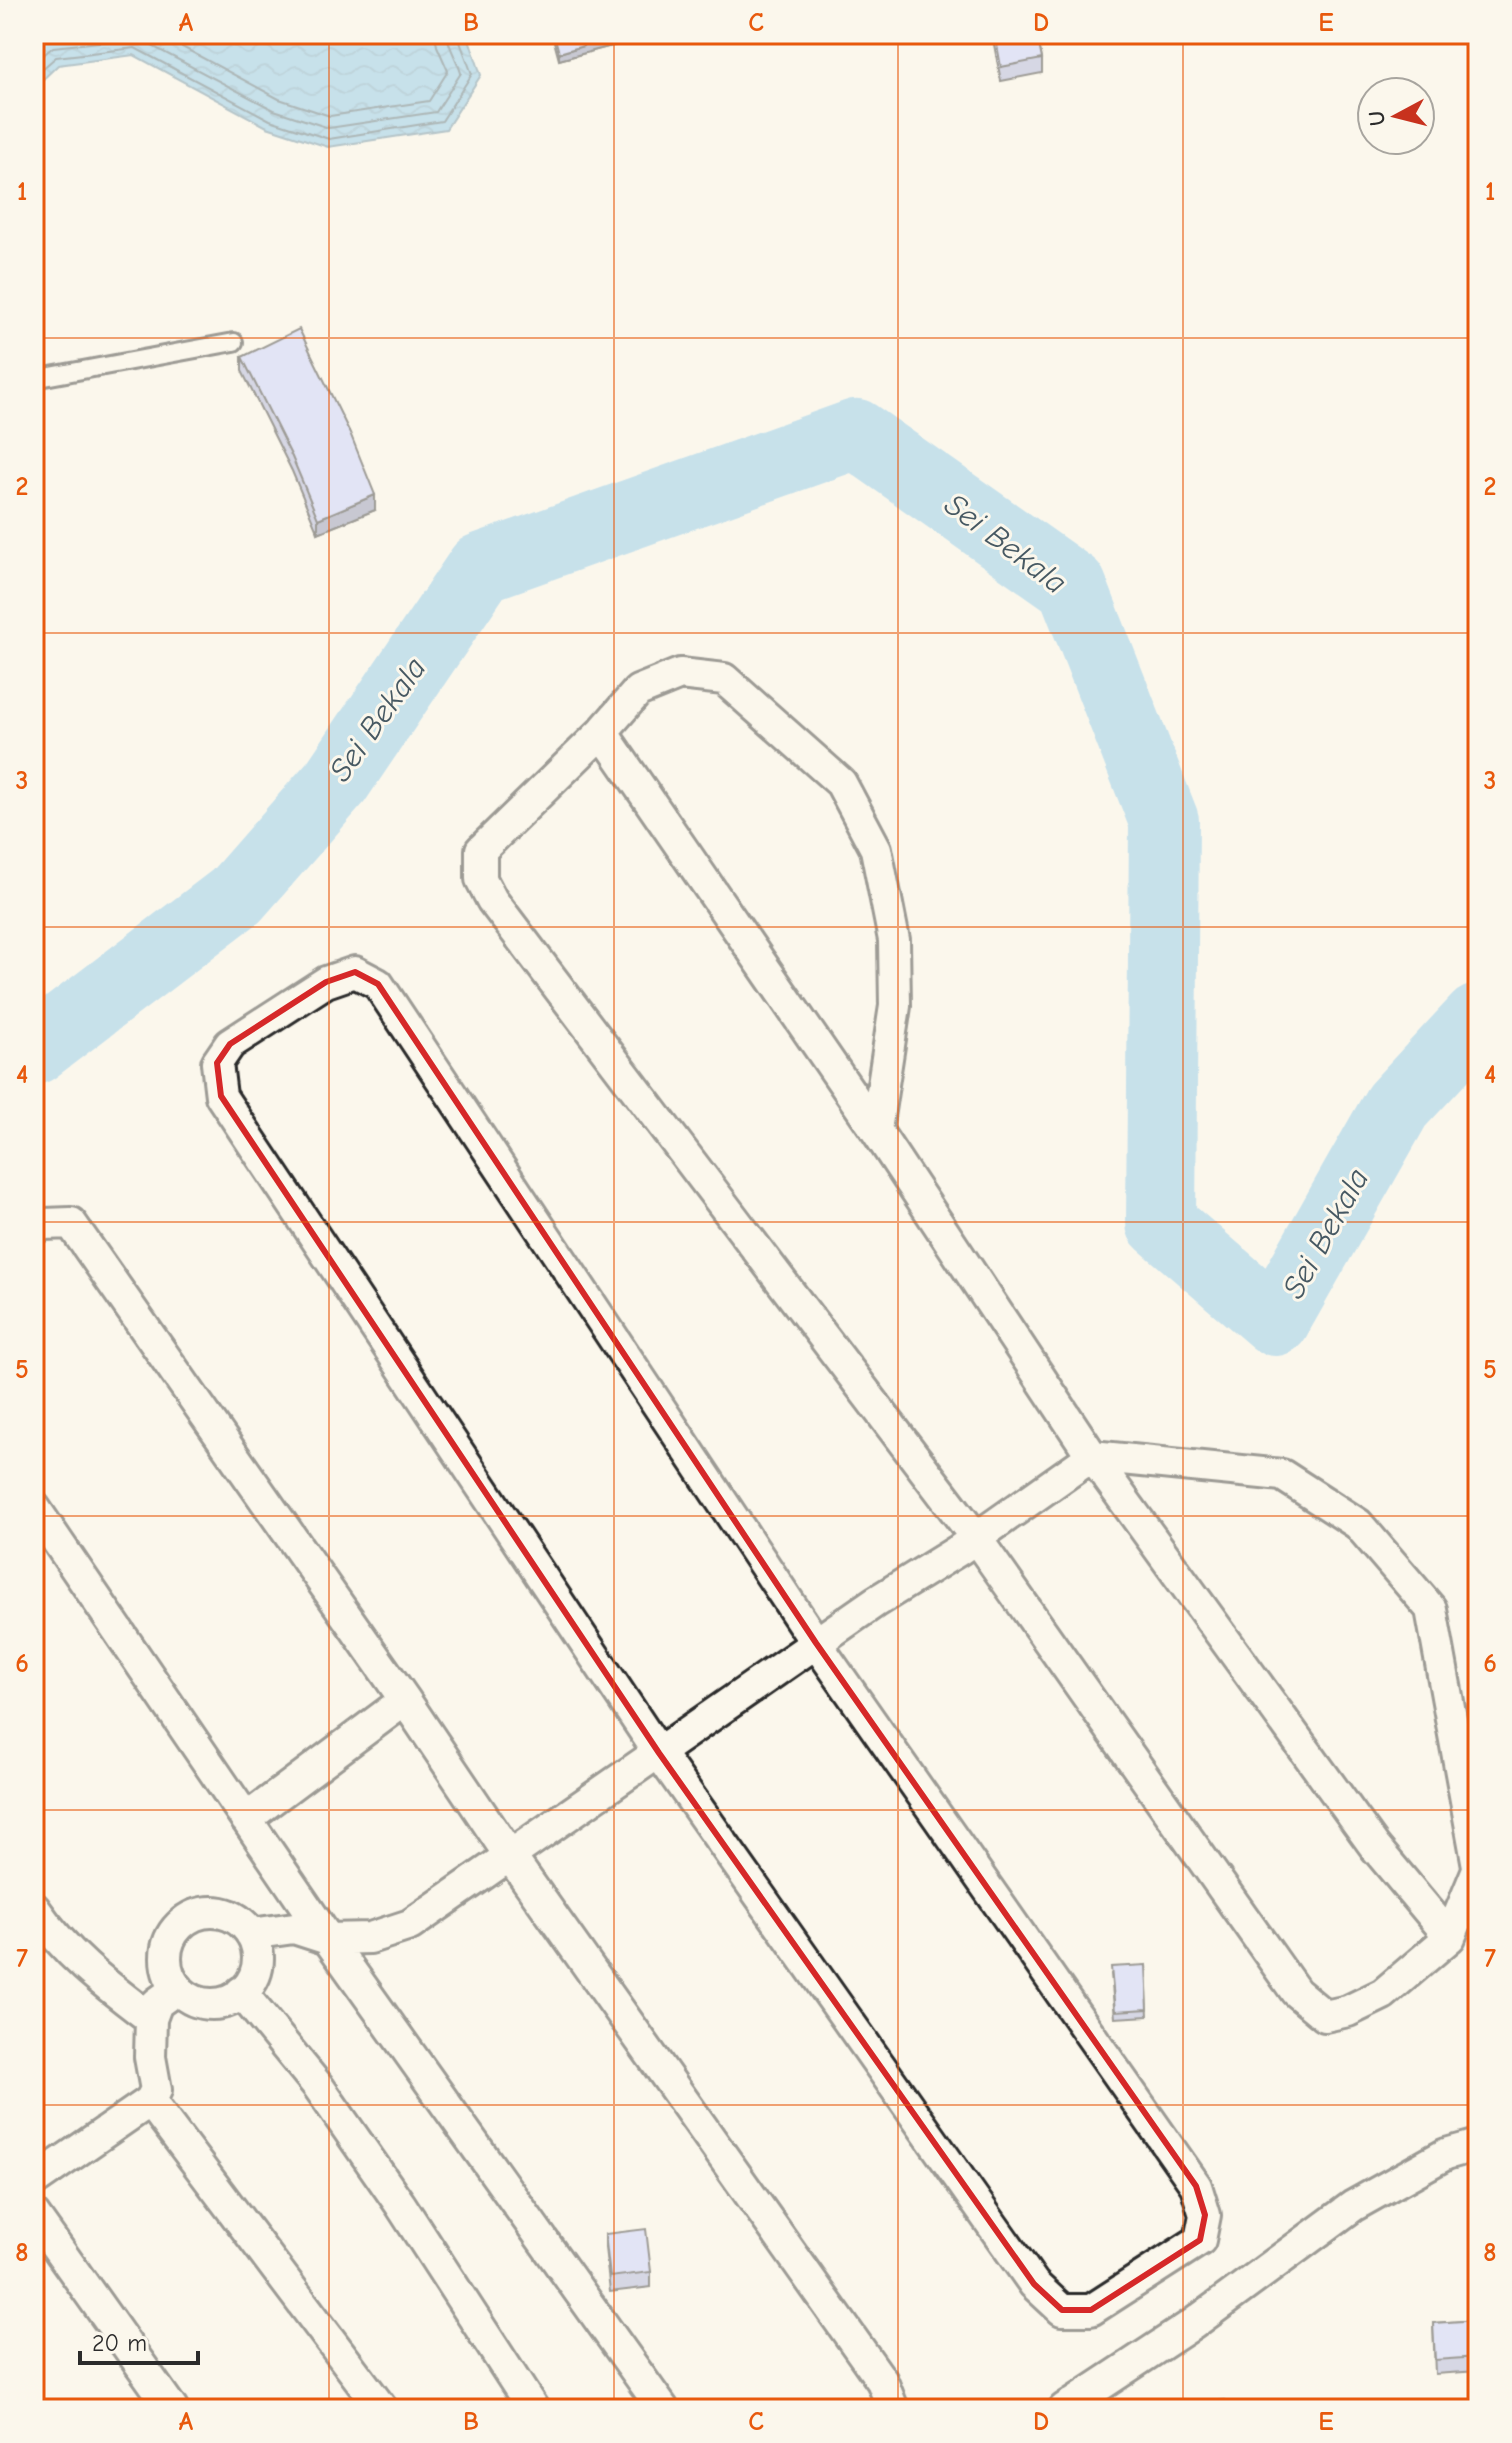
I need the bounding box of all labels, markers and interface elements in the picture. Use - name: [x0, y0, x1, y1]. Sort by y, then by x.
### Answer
- text: A: [179, 8, 194, 38]
- text: B: [463, 8, 479, 38]
- text: C: [748, 8, 764, 38]
- text: D: [1033, 8, 1049, 38]
- text: E: [1318, 8, 1334, 38]
- north arrow: [1356, 76, 1436, 156]
- text: U: [1363, 109, 1391, 127]
- text: 1: [17, 177, 27, 207]
- text: 1: [1485, 177, 1495, 207]
- text: 2: [16, 472, 28, 502]
- text: 2: [1484, 472, 1496, 502]
- water label: Sei Bekala: [937, 486, 1074, 601]
- water label: Sei Bekala: [321, 650, 434, 788]
- text: 3: [16, 766, 28, 796]
- text: 3: [1484, 766, 1496, 796]
- text: 4: [16, 1060, 28, 1090]
- text: 4: [1484, 1060, 1496, 1090]
- water label: Sei Bekala: [1275, 1162, 1376, 1305]
- text: 5: [15, 1355, 29, 1385]
- text: 5: [1483, 1355, 1497, 1385]
- text: 6: [15, 1649, 29, 1679]
- text: 6: [1483, 1649, 1497, 1679]
- text: 7: [16, 1944, 28, 1974]
- text: 7: [1484, 1944, 1496, 1974]
- text: 8: [15, 2238, 29, 2268]
- text: 8: [1483, 2238, 1497, 2268]
- scale bar: [80, 2315, 198, 2365]
- text: 20 m: [92, 2329, 147, 2357]
- text: A: [179, 2407, 194, 2437]
- text: B: [463, 2407, 479, 2437]
- text: C: [748, 2407, 764, 2437]
- text: D: [1033, 2407, 1049, 2437]
- text: E: [1318, 2407, 1334, 2437]

